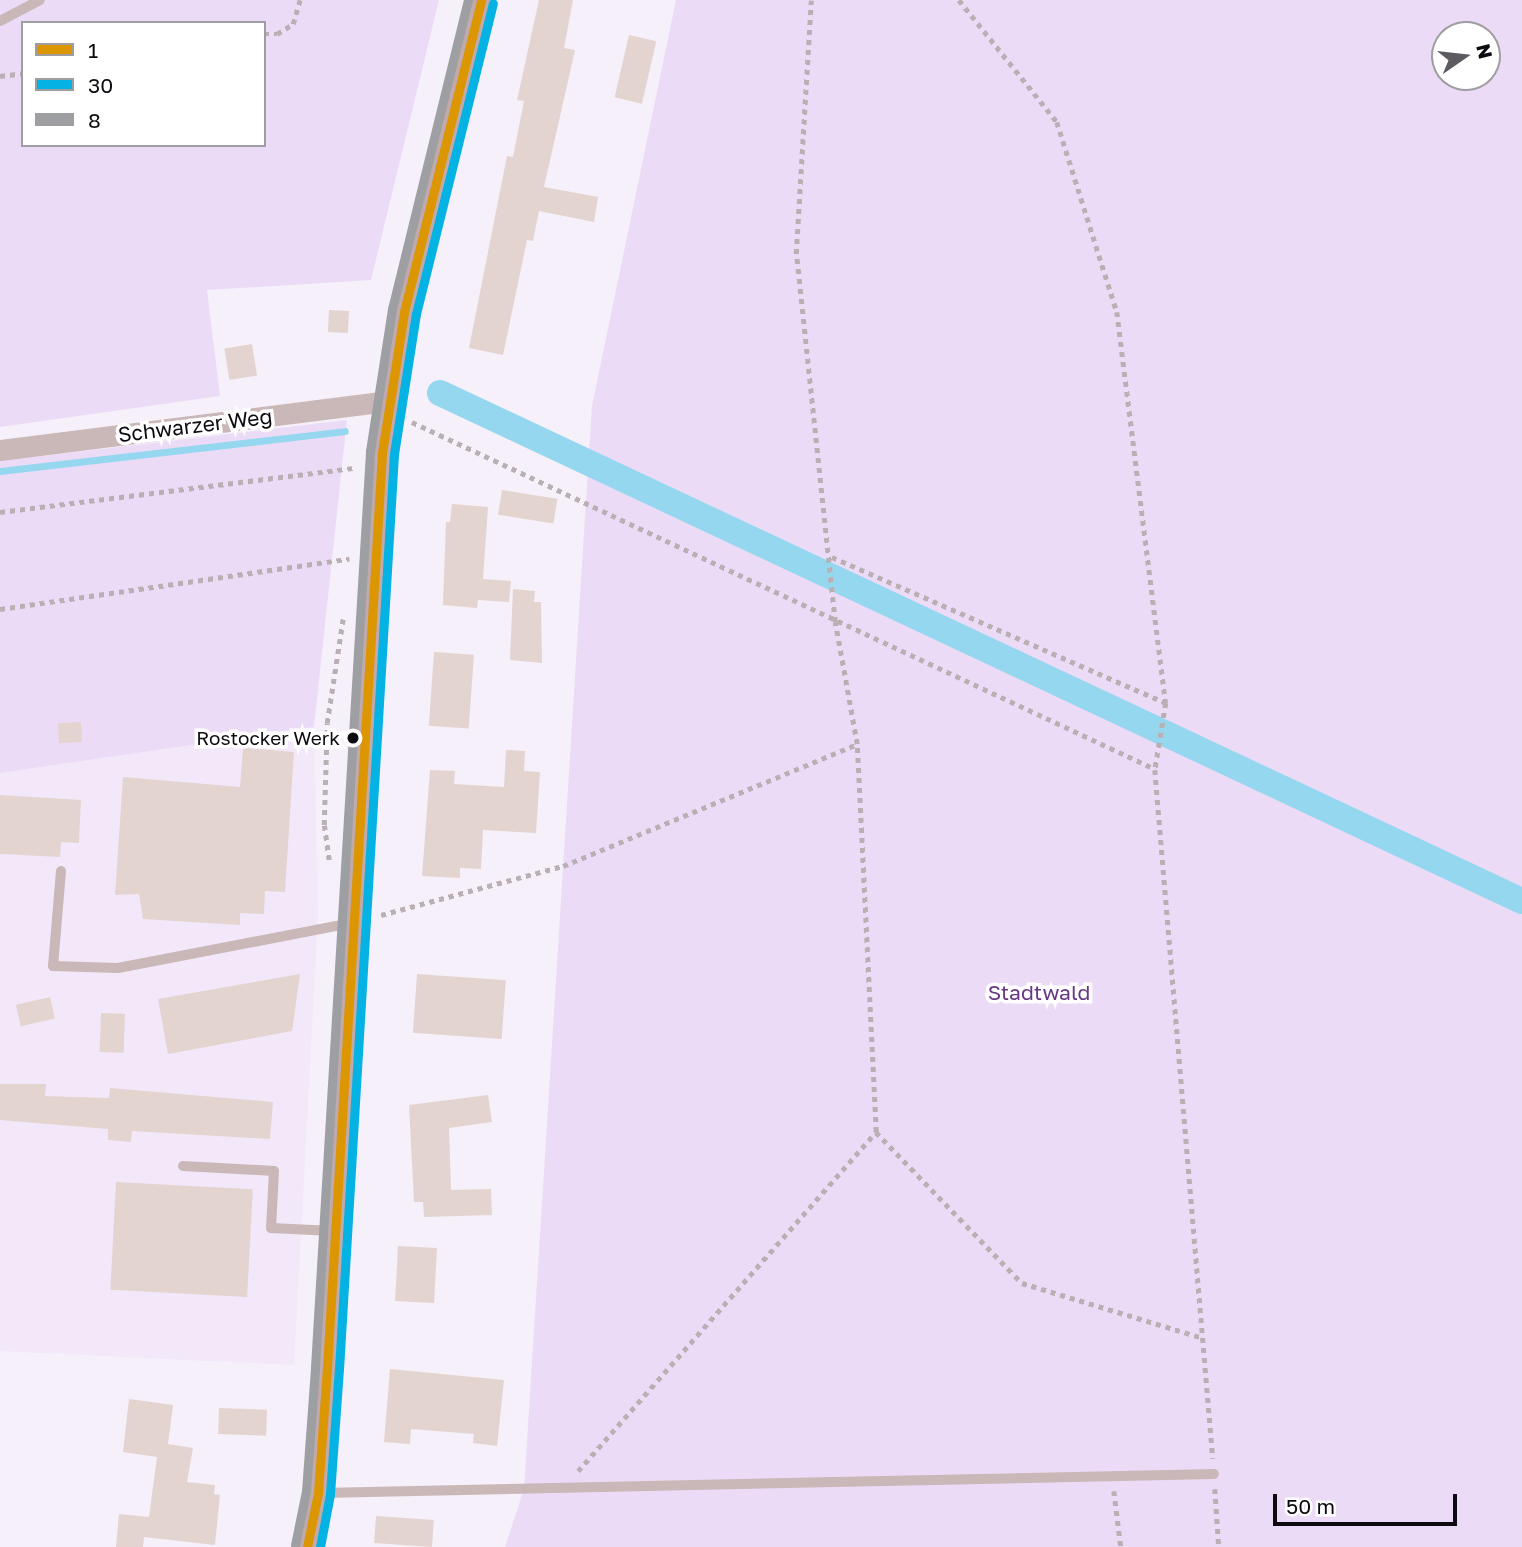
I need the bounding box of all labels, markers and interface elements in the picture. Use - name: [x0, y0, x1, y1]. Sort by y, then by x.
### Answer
- legend: [21, 21, 266, 147]
- north arrow: [1431, 21, 1501, 91]
- text: 1: [88, 37, 98, 63]
- text: N: [1472, 41, 1498, 61]
- text: 30: [88, 72, 113, 98]
- text: 8: [88, 107, 101, 133]
- street label: Schwarzer Weg: [116, 403, 274, 447]
- place label: Rostocker Werk: [196, 727, 340, 749]
- marker: Rostocker Werk: [346, 731, 360, 745]
- park label: Stadtwald: [988, 979, 1090, 1005]
- scale bar: [1277, 1480, 1461, 1524]
- text: 50 m: [1286, 1493, 1335, 1519]

